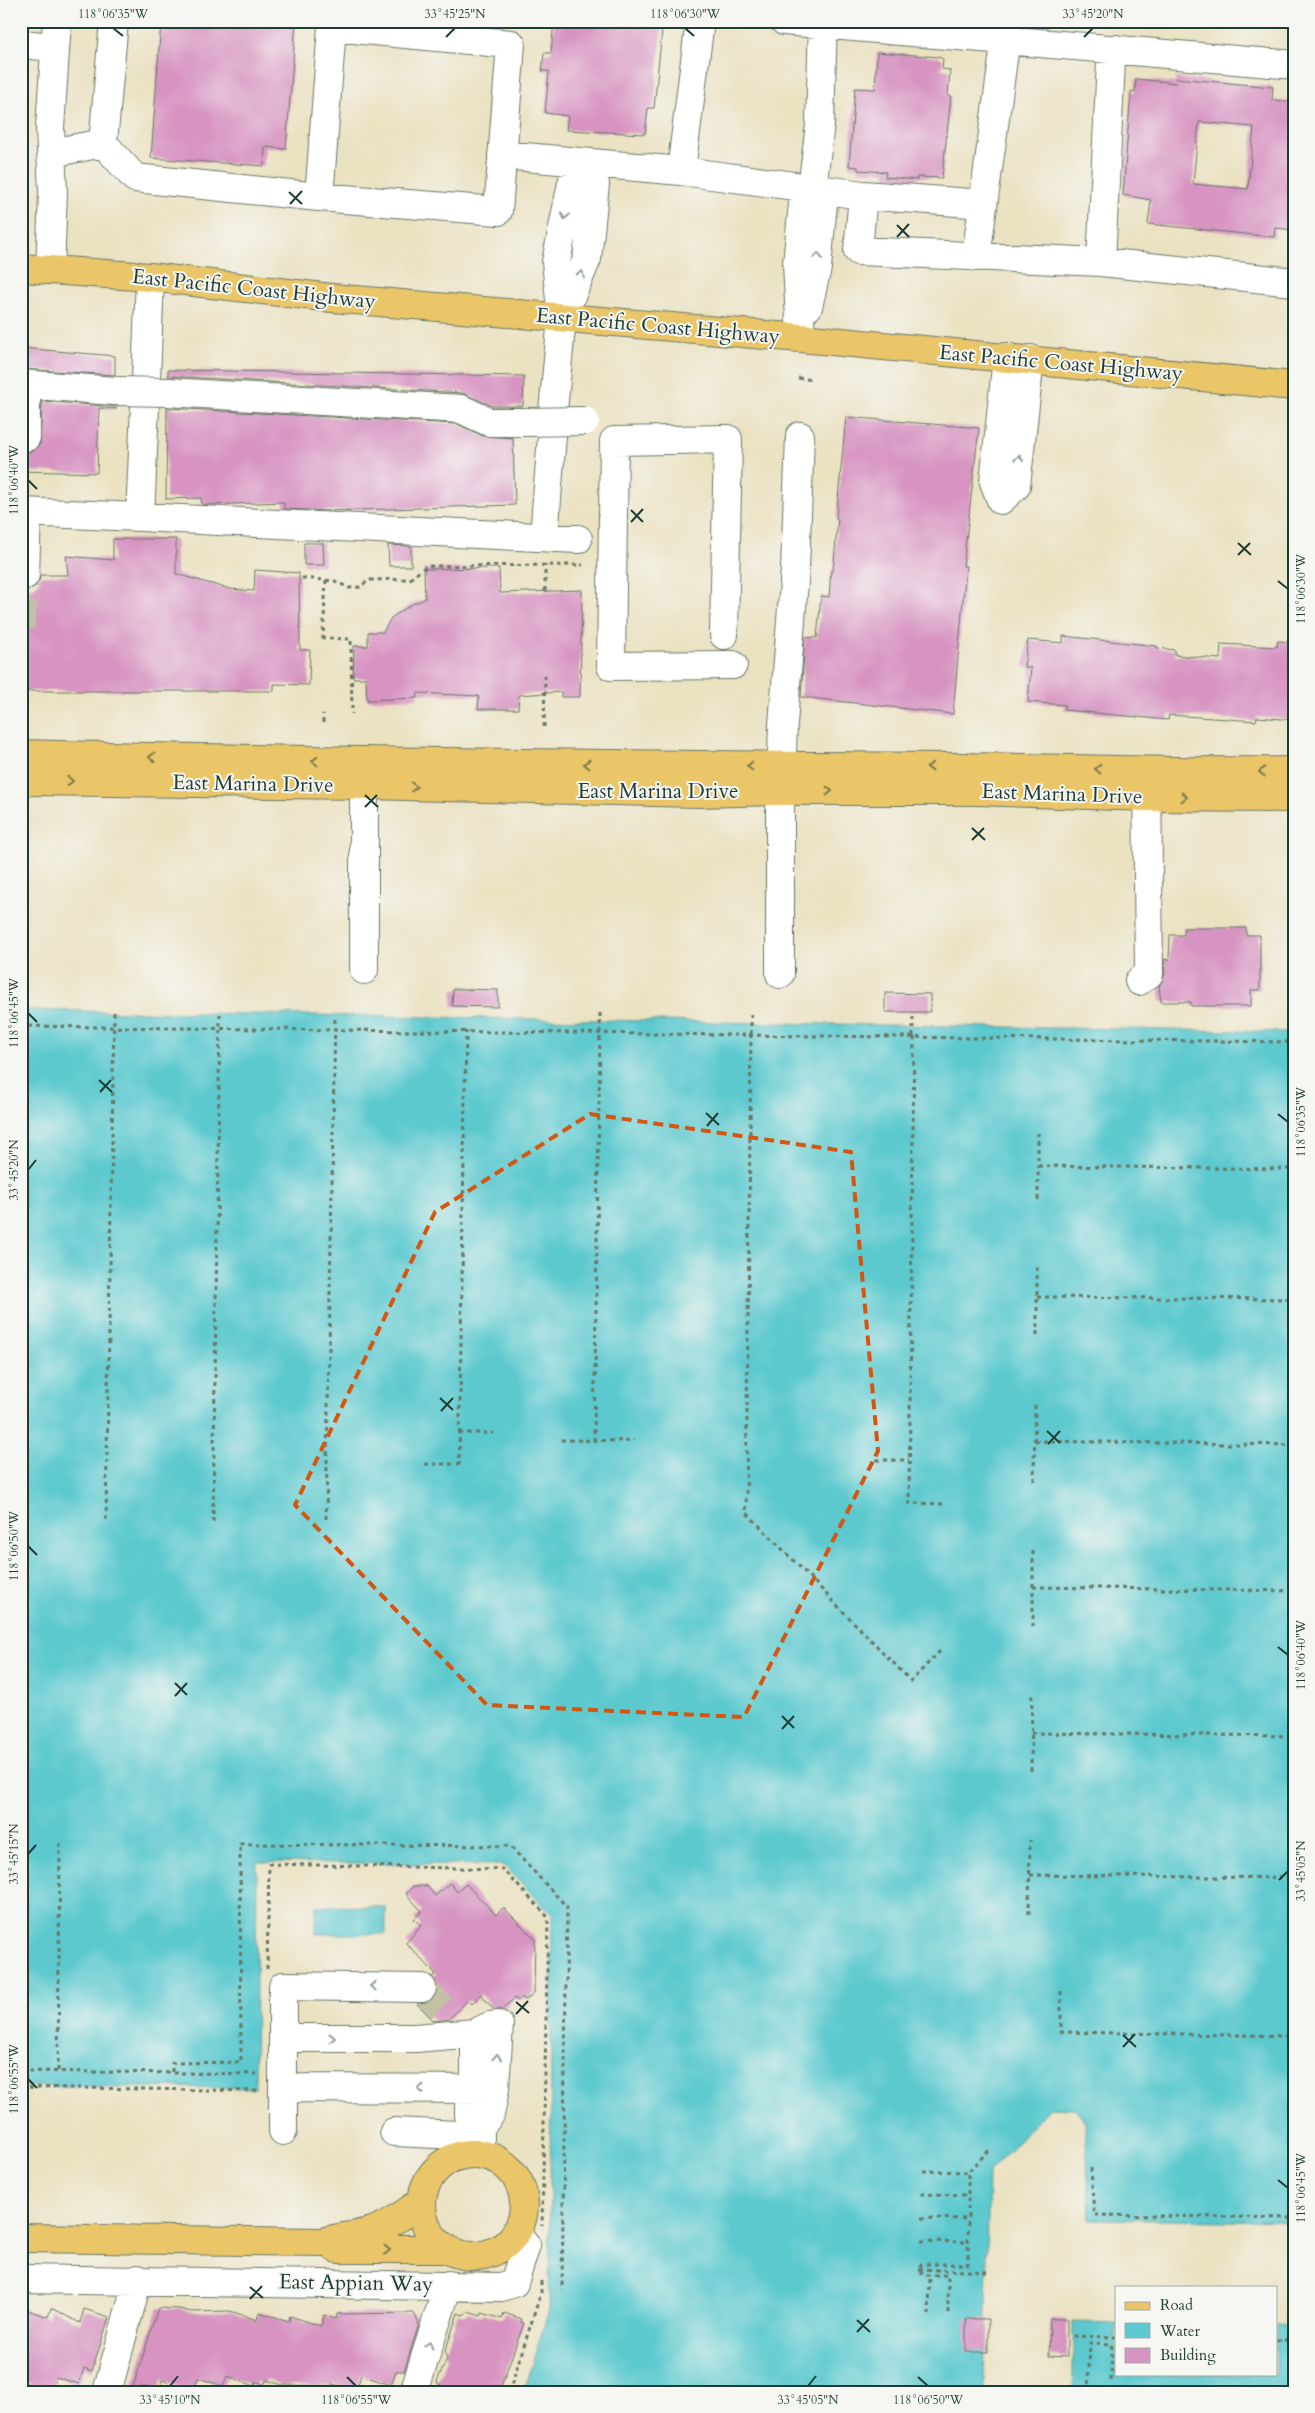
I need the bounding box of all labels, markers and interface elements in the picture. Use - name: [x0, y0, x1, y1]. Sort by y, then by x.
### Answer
- text: 118°06'35"W: [78, 6, 149, 22]
- text: 33°45'25"N: [425, 6, 486, 22]
- text: 118°06'30"W: [650, 6, 721, 22]
- text: 33°45'20"N: [1063, 6, 1124, 22]
- one-way arrow: [561, 211, 571, 220]
- one-way arrow: [812, 252, 823, 260]
- street label: East Pacific Coast Highway: [131, 262, 377, 316]
- one-way arrow: [574, 270, 585, 279]
- street label: East Pacific Coast Highway: [535, 301, 781, 351]
- street label: East Pacific Coast Highway: [938, 338, 1184, 388]
- text: 118°06'40"W: [6, 444, 22, 515]
- one-way arrow: [1013, 454, 1024, 462]
- text: 118°06'30"W: [1293, 553, 1309, 624]
- one-way arrow: [148, 752, 156, 763]
- one-way arrow: [311, 755, 319, 766]
- one-way arrow: [583, 759, 591, 769]
- one-way arrow: [746, 761, 754, 771]
- one-way arrow: [926, 762, 934, 772]
- one-way arrow: [1094, 764, 1102, 774]
- one-way arrow: [1258, 767, 1266, 777]
- street label: East Marina Drive: [172, 768, 334, 800]
- one-way arrow: [66, 776, 74, 787]
- street label: East Marina Drive: [577, 777, 739, 806]
- street label: East Marina Drive: [981, 777, 1143, 811]
- one-way arrow: [410, 781, 418, 792]
- one-way arrow: [826, 786, 833, 796]
- one-way arrow: [1180, 792, 1188, 802]
- text: 118°06'45"W: [6, 977, 22, 1048]
- text: 118°06'35"W: [1293, 1086, 1309, 1157]
- text: 33°45'20"N: [6, 1139, 22, 1200]
- text: 118°06'50"W: [6, 1510, 22, 1581]
- text: 118°06'40"W: [1293, 1619, 1309, 1690]
- text: 33°45'15"N: [6, 1823, 22, 1884]
- text: 33°45'05"N: [1293, 1840, 1309, 1901]
- one-way arrow: [369, 1981, 376, 1991]
- one-way arrow: [329, 2033, 337, 2043]
- text: 118°06'55"W: [6, 2043, 22, 2114]
- one-way arrow: [492, 2053, 503, 2061]
- one-way arrow: [416, 2084, 424, 2094]
- text: 118°06'45"W: [1293, 2152, 1309, 2223]
- one-way arrow: [384, 2245, 391, 2255]
- street label: East Appian Way: [278, 2267, 434, 2299]
- legend: [1115, 2286, 1278, 2376]
- text: Road: [1160, 2295, 1193, 2315]
- text: Water: [1159, 2321, 1201, 2341]
- one-way arrow: [423, 2342, 433, 2350]
- text: Building: [1160, 2345, 1216, 2365]
- text: 33°45'10"N: [140, 2392, 201, 2408]
- text: 118°06'55"W: [321, 2392, 392, 2408]
- text: 33°45'05"N: [778, 2392, 839, 2408]
- text: 118°06'50"W: [893, 2392, 964, 2408]

